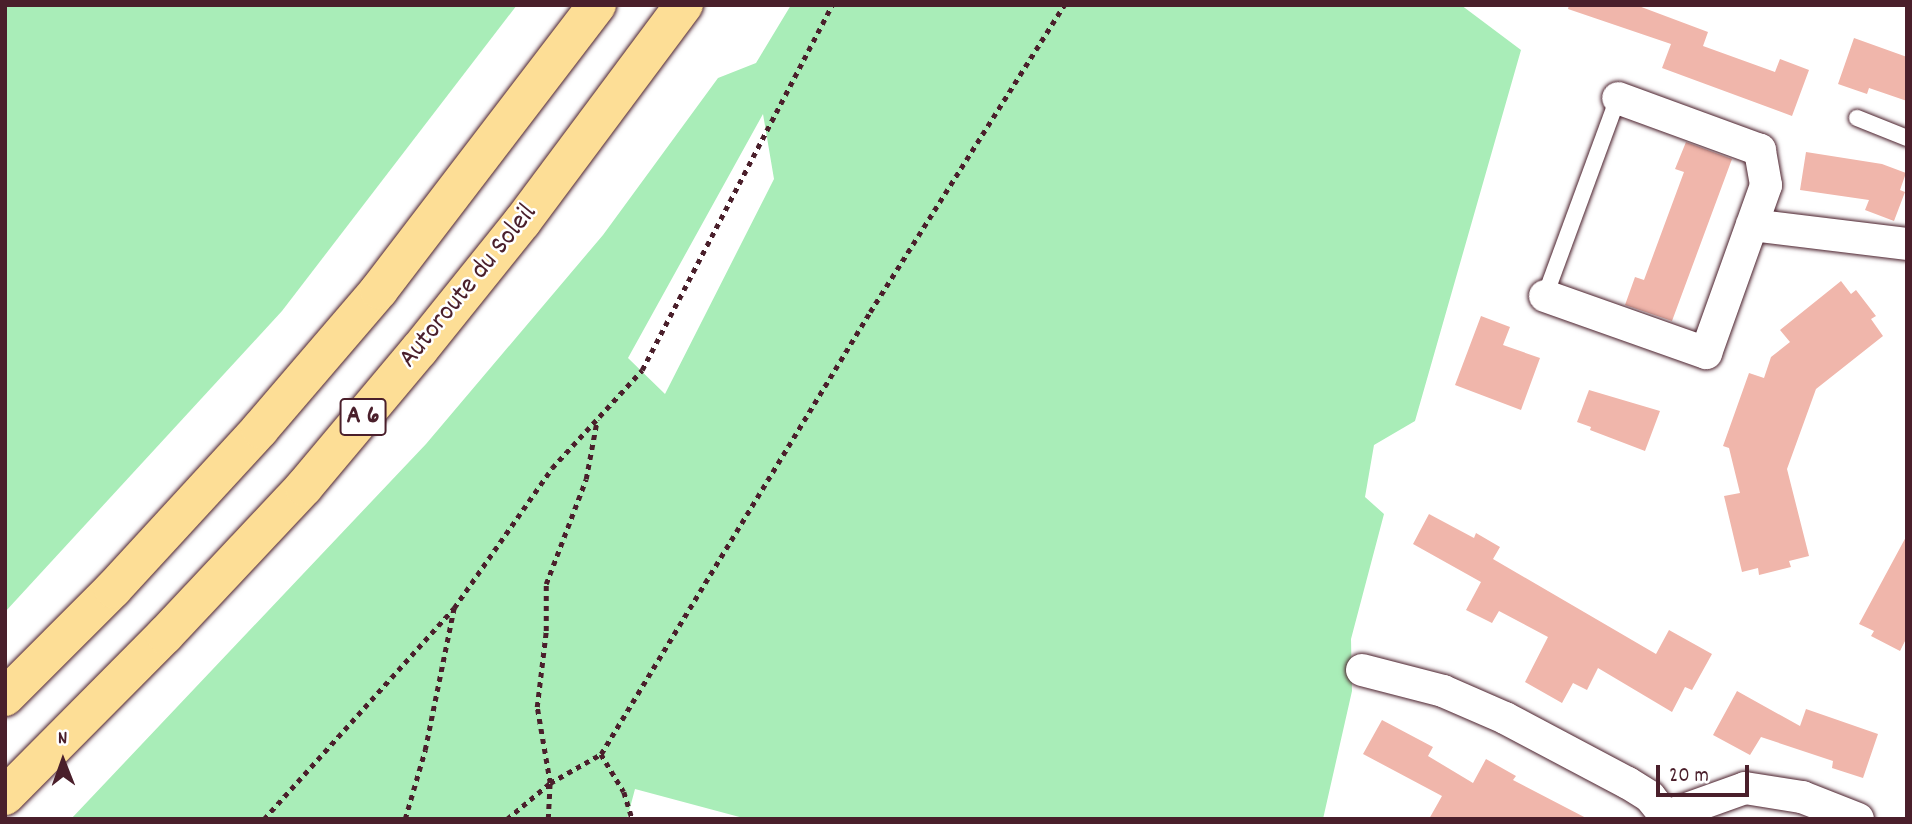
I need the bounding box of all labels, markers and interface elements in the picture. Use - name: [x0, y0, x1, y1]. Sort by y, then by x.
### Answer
- street label: Autoroute du Soleil: [393, 198, 545, 376]
- road number: A 6: [338, 394, 388, 440]
- north arrow: [28, 726, 98, 796]
- text: N: [58, 726, 68, 753]
- scale bar: [1660, 750, 1753, 794]
- text: 20 m: [1669, 762, 1709, 792]

